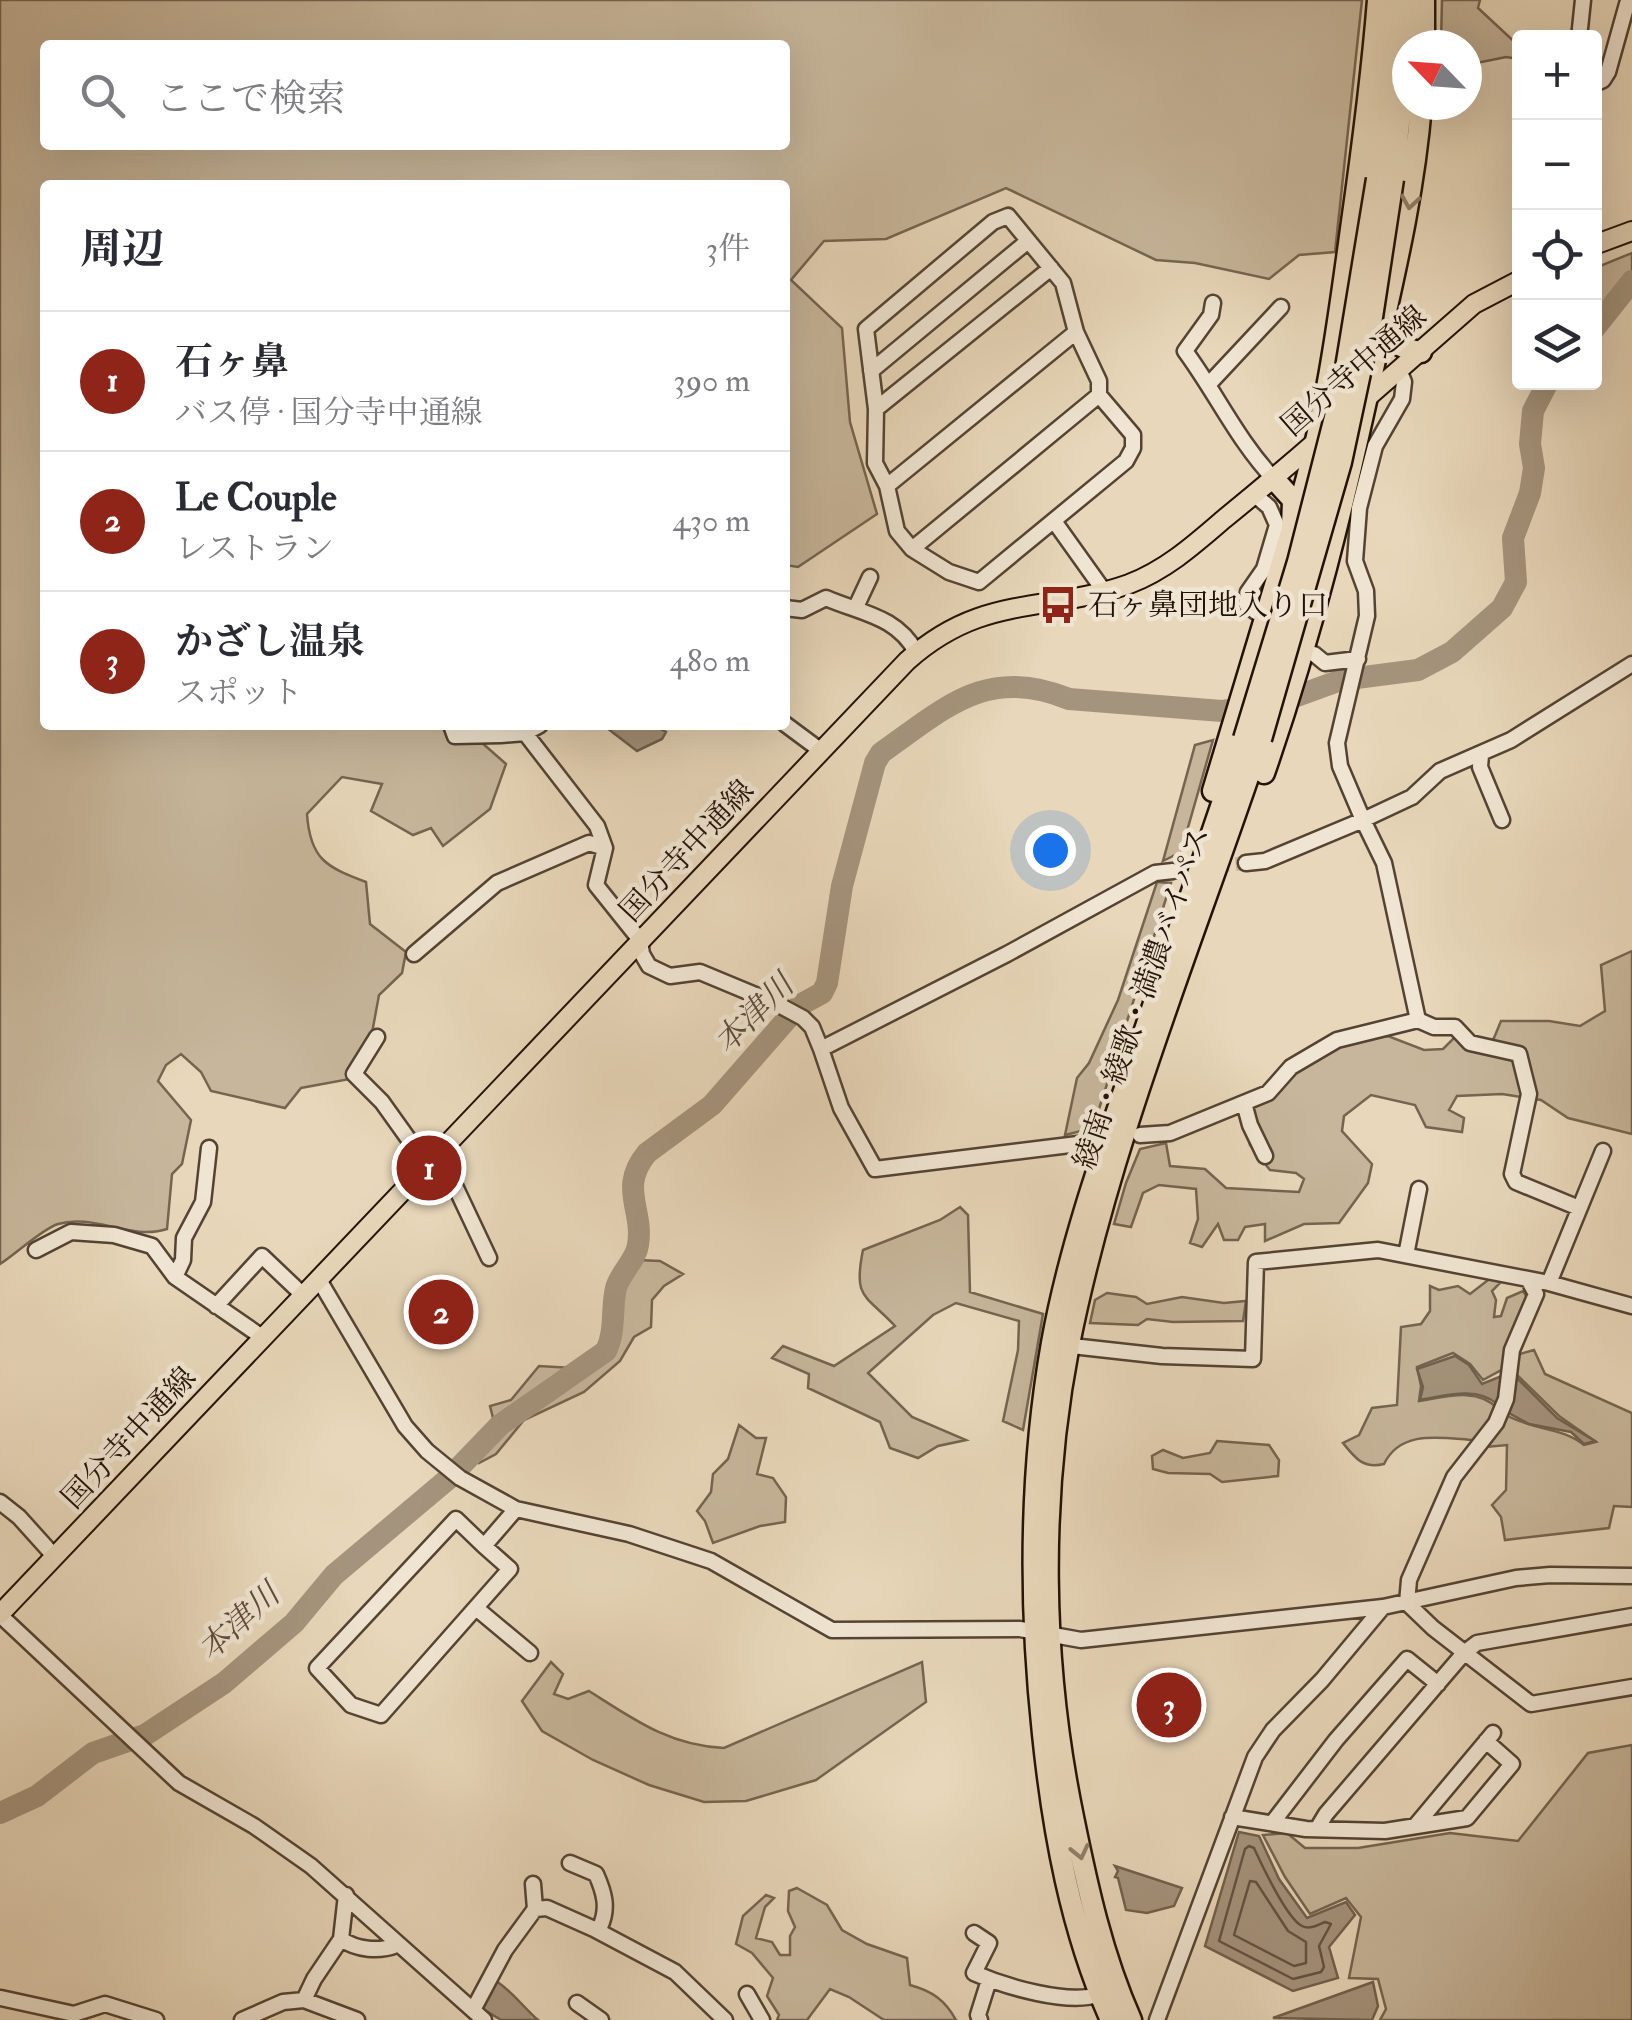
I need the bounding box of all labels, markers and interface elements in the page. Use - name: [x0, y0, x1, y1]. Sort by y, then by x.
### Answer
- north arrow: [1392, 30, 1482, 120]
- map controls: [1512, 30, 1602, 390]
- button: +: [1512, 30, 1602, 120]
- search box: [40, 40, 790, 150]
- icon: search: [75, 68, 130, 123]
- text: ここで検索: [155, 75, 345, 123]
- button: −: [1512, 120, 1602, 210]
- one-way arrow: [1400, 194, 1421, 210]
- button: locate: [1512, 210, 1602, 300]
- text: 周辺: [80, 224, 164, 276]
- text: 3件: [706, 229, 750, 269]
- street label: 国分寺中通線: [1274, 298, 1434, 444]
- button: layers: [1512, 300, 1602, 390]
- text: 石ヶ鼻: [175, 338, 289, 386]
- text: 1: [107, 361, 118, 401]
- text: 390 m: [673, 361, 750, 401]
- text: バス停 · 国分寺中通線: [175, 393, 483, 433]
- text: Le Couple: [175, 474, 337, 522]
- text: 2: [104, 501, 121, 541]
- text: 430 m: [673, 501, 750, 541]
- text: レストラン: [175, 529, 334, 569]
- bus stop icon: 石ヶ鼻団地入り口: [1037, 584, 1079, 626]
- place label: 石ヶ鼻団地入り口: [1088, 587, 1328, 624]
- text: かざし温泉: [175, 618, 365, 666]
- text: 3: [106, 641, 119, 681]
- text: 480 m: [670, 641, 750, 681]
- text: スポット: [175, 673, 303, 713]
- street label: 国分寺中通線: [612, 773, 762, 929]
- street label: 綾南・綾歌・満濃バイパス: [1066, 822, 1218, 1174]
- your location: [1025, 825, 1076, 876]
- water label: 本津川: [706, 964, 804, 1062]
- pin: 1: [396, 1130, 462, 1206]
- pin: 2: [408, 1274, 474, 1350]
- street label: 国分寺中通線: [54, 1360, 204, 1516]
- water label: 本津川: [190, 1573, 290, 1669]
- pin: 3: [1136, 1668, 1202, 1742]
- one-way arrow: [1068, 1843, 1089, 1860]

